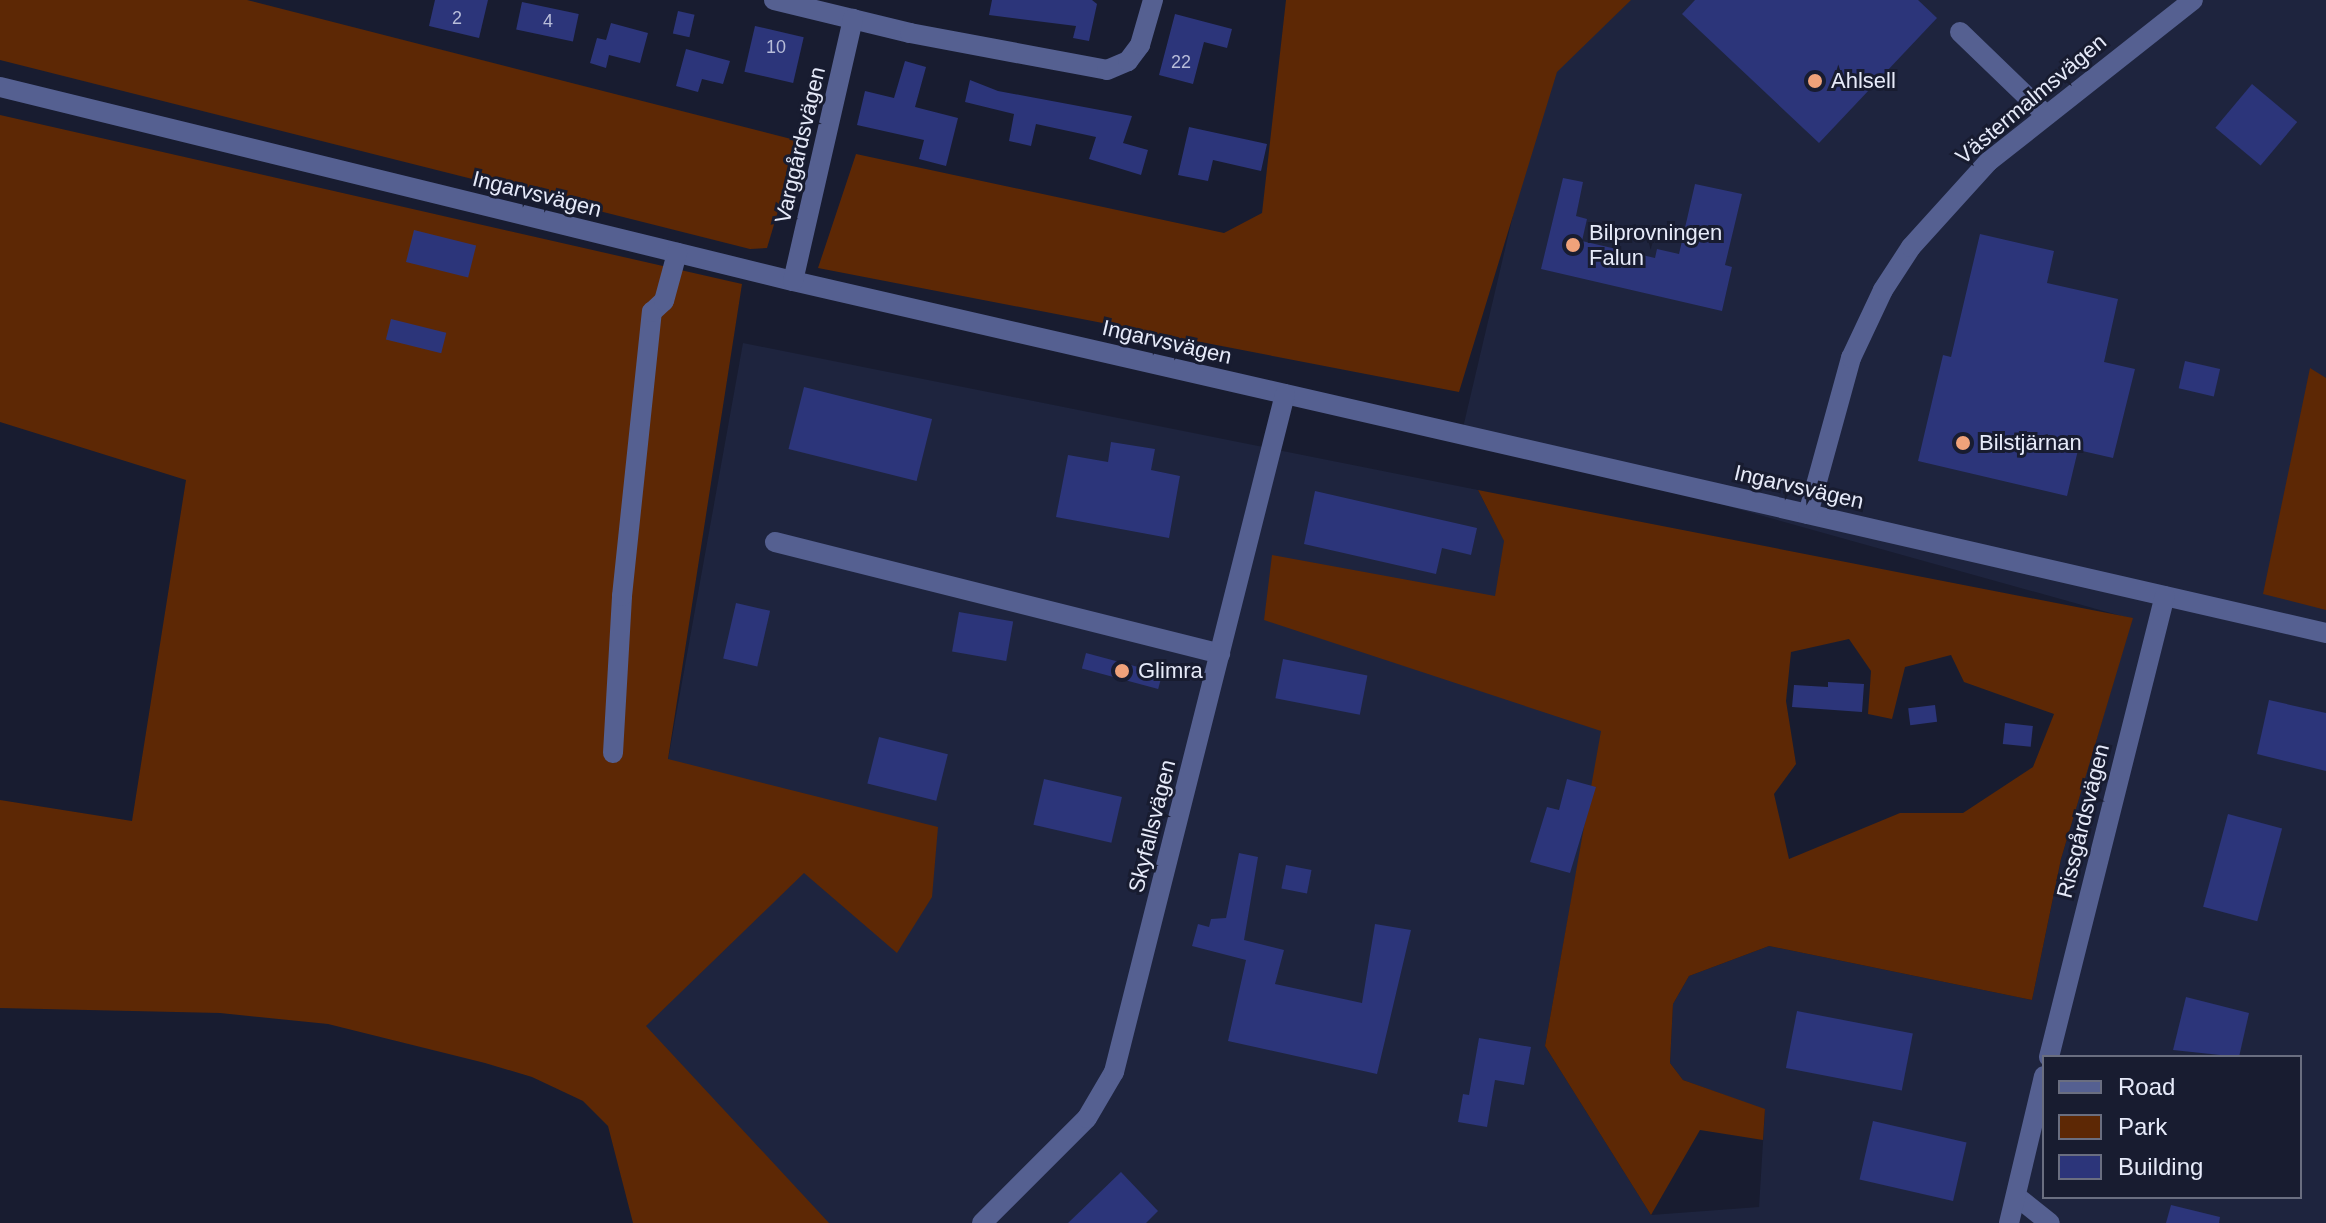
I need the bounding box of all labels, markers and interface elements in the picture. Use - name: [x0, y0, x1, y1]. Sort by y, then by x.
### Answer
- house number: 2: [452, 7, 462, 29]
- house number: 4: [543, 10, 553, 32]
- street label: Västermalmsvägen: [1950, 28, 2112, 170]
- house number: 10: [766, 36, 786, 58]
- house number: 22: [1171, 51, 1191, 73]
- street label: Varggårdsvägen: [769, 64, 831, 226]
- place label: Ahlsell: [1831, 68, 1896, 94]
- marker: Ahlsell: [1806, 72, 1824, 90]
- street label: Ingarvsvägen: [470, 165, 604, 223]
- place label: Bilprovningen Falun: [1589, 219, 1722, 270]
- marker: Bilprovningen Falun: [1564, 236, 1582, 254]
- street label: Ingarvsvägen: [1100, 314, 1234, 370]
- place label: Bilstjärnan: [1979, 430, 2082, 456]
- marker: Bilstjärnan: [1954, 434, 1972, 452]
- street label: Ingarvsvägen: [1732, 459, 1866, 515]
- place label: Glimra: [1138, 658, 1203, 684]
- marker: Glimra: [1113, 662, 1131, 680]
- street label: Rissgårdsvägen: [2051, 741, 2115, 901]
- street label: Skyfallsvägen: [1123, 757, 1181, 895]
- legend: [2042, 1055, 2302, 1199]
- text: Road: [2118, 1073, 2175, 1100]
- text: Park: [2118, 1113, 2167, 1140]
- text: Building: [2118, 1153, 2203, 1180]

